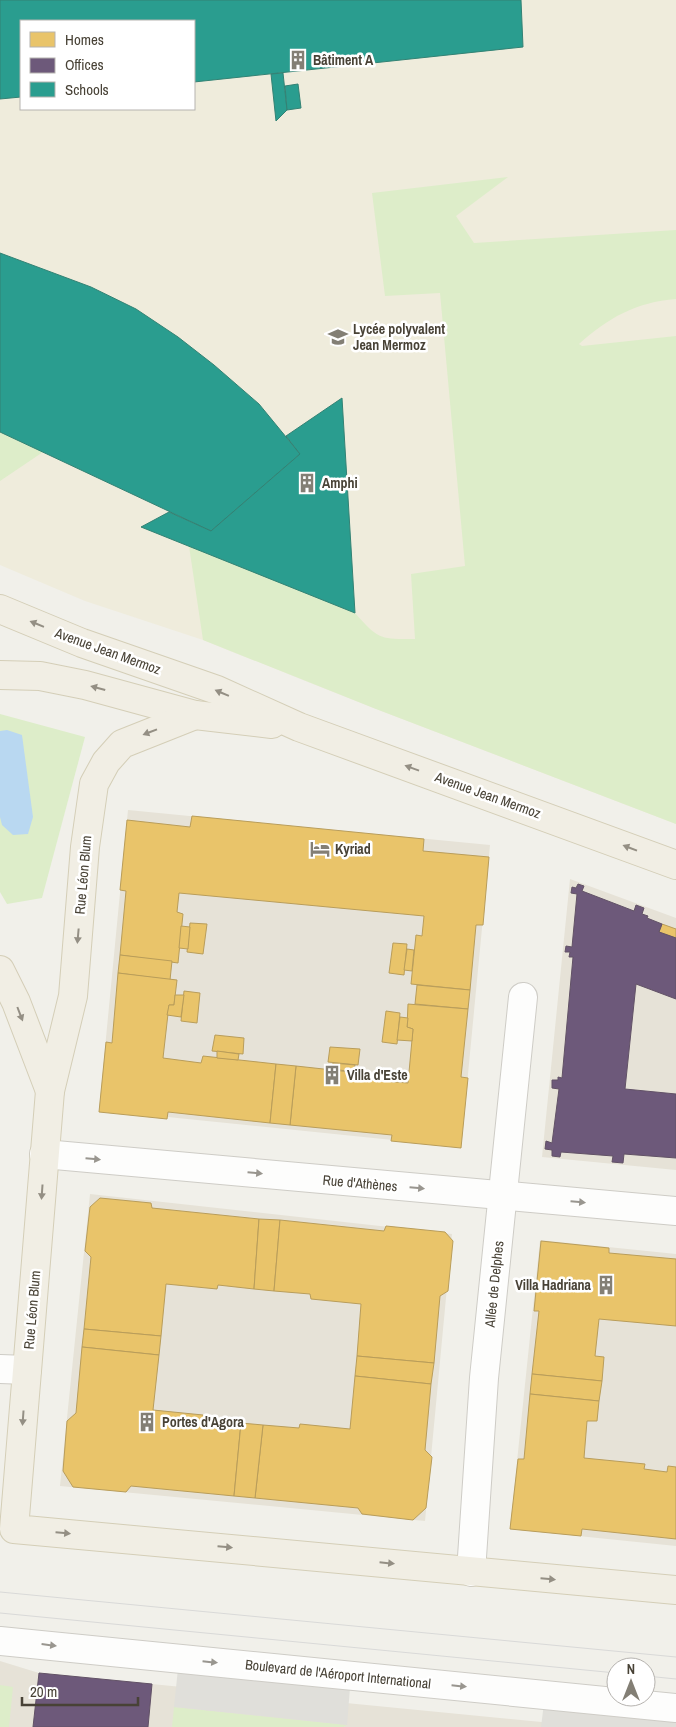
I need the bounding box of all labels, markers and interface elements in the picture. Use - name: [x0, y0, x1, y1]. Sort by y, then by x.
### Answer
- legend: [20, 20, 195, 110]
- text: Homes: [65, 29, 104, 50]
- building icon: Bâtiment A: [287, 49, 309, 71]
- place label: Bâtiment A: [313, 51, 374, 69]
- text: Offices: [65, 54, 104, 75]
- text: Schools: [65, 79, 109, 100]
- place label: Lycée polyvalent Jean Mermoz: [353, 320, 445, 354]
- school or university icon: Lycée polyvalent Jean Mermoz: [327, 326, 349, 348]
- building icon: Amphi: [296, 472, 318, 494]
- place label: Amphi: [322, 474, 358, 492]
- one-way arrow: [30, 620, 44, 628]
- street label: Avenue Jean Mermoz: [52, 623, 164, 679]
- one-way arrow: [90, 684, 105, 692]
- one-way arrow: [215, 688, 229, 696]
- one-way arrow: [143, 729, 157, 737]
- one-way arrow: [404, 764, 419, 772]
- street label: Avenue Jean Mermoz: [432, 767, 544, 823]
- street label: Rue Léon Blum: [71, 835, 95, 915]
- hotel icon: Kyriad: [309, 838, 331, 860]
- place label: Kyriad: [335, 840, 371, 858]
- one-way arrow: [623, 844, 638, 851]
- one-way arrow: [73, 929, 81, 945]
- one-way arrow: [16, 1007, 24, 1022]
- building icon: Villa d'Este: [321, 1064, 343, 1086]
- place label: Villa d'Este: [347, 1066, 408, 1084]
- one-way arrow: [85, 1155, 101, 1163]
- one-way arrow: [247, 1169, 263, 1177]
- street label: Rue d'Athènes: [322, 1171, 398, 1195]
- one-way arrow: [37, 1184, 45, 1200]
- one-way arrow: [409, 1184, 425, 1192]
- one-way arrow: [571, 1198, 587, 1206]
- street label: Allée de Delphes: [480, 1240, 508, 1329]
- street label: Rue Léon Blum: [20, 1270, 44, 1350]
- building icon: Villa Hadriana: [595, 1274, 617, 1296]
- place label: Villa Hadriana: [515, 1276, 592, 1294]
- one-way arrow: [19, 1411, 27, 1427]
- building icon: Portes d'Agora: [136, 1411, 158, 1433]
- place label: Portes d'Agora: [162, 1413, 244, 1431]
- one-way arrow: [55, 1529, 71, 1537]
- one-way arrow: [217, 1543, 233, 1551]
- one-way arrow: [379, 1559, 395, 1567]
- one-way arrow: [541, 1575, 557, 1583]
- one-way arrow: [41, 1641, 57, 1649]
- street label: Boulevard de l'Aéroport International: [244, 1655, 432, 1693]
- north arrow: [606, 1657, 656, 1707]
- one-way arrow: [203, 1658, 219, 1666]
- text: N: [627, 1660, 635, 1678]
- scale bar: [22, 1674, 139, 1706]
- text: 20 m: [30, 1681, 57, 1702]
- one-way arrow: [451, 1682, 467, 1690]

